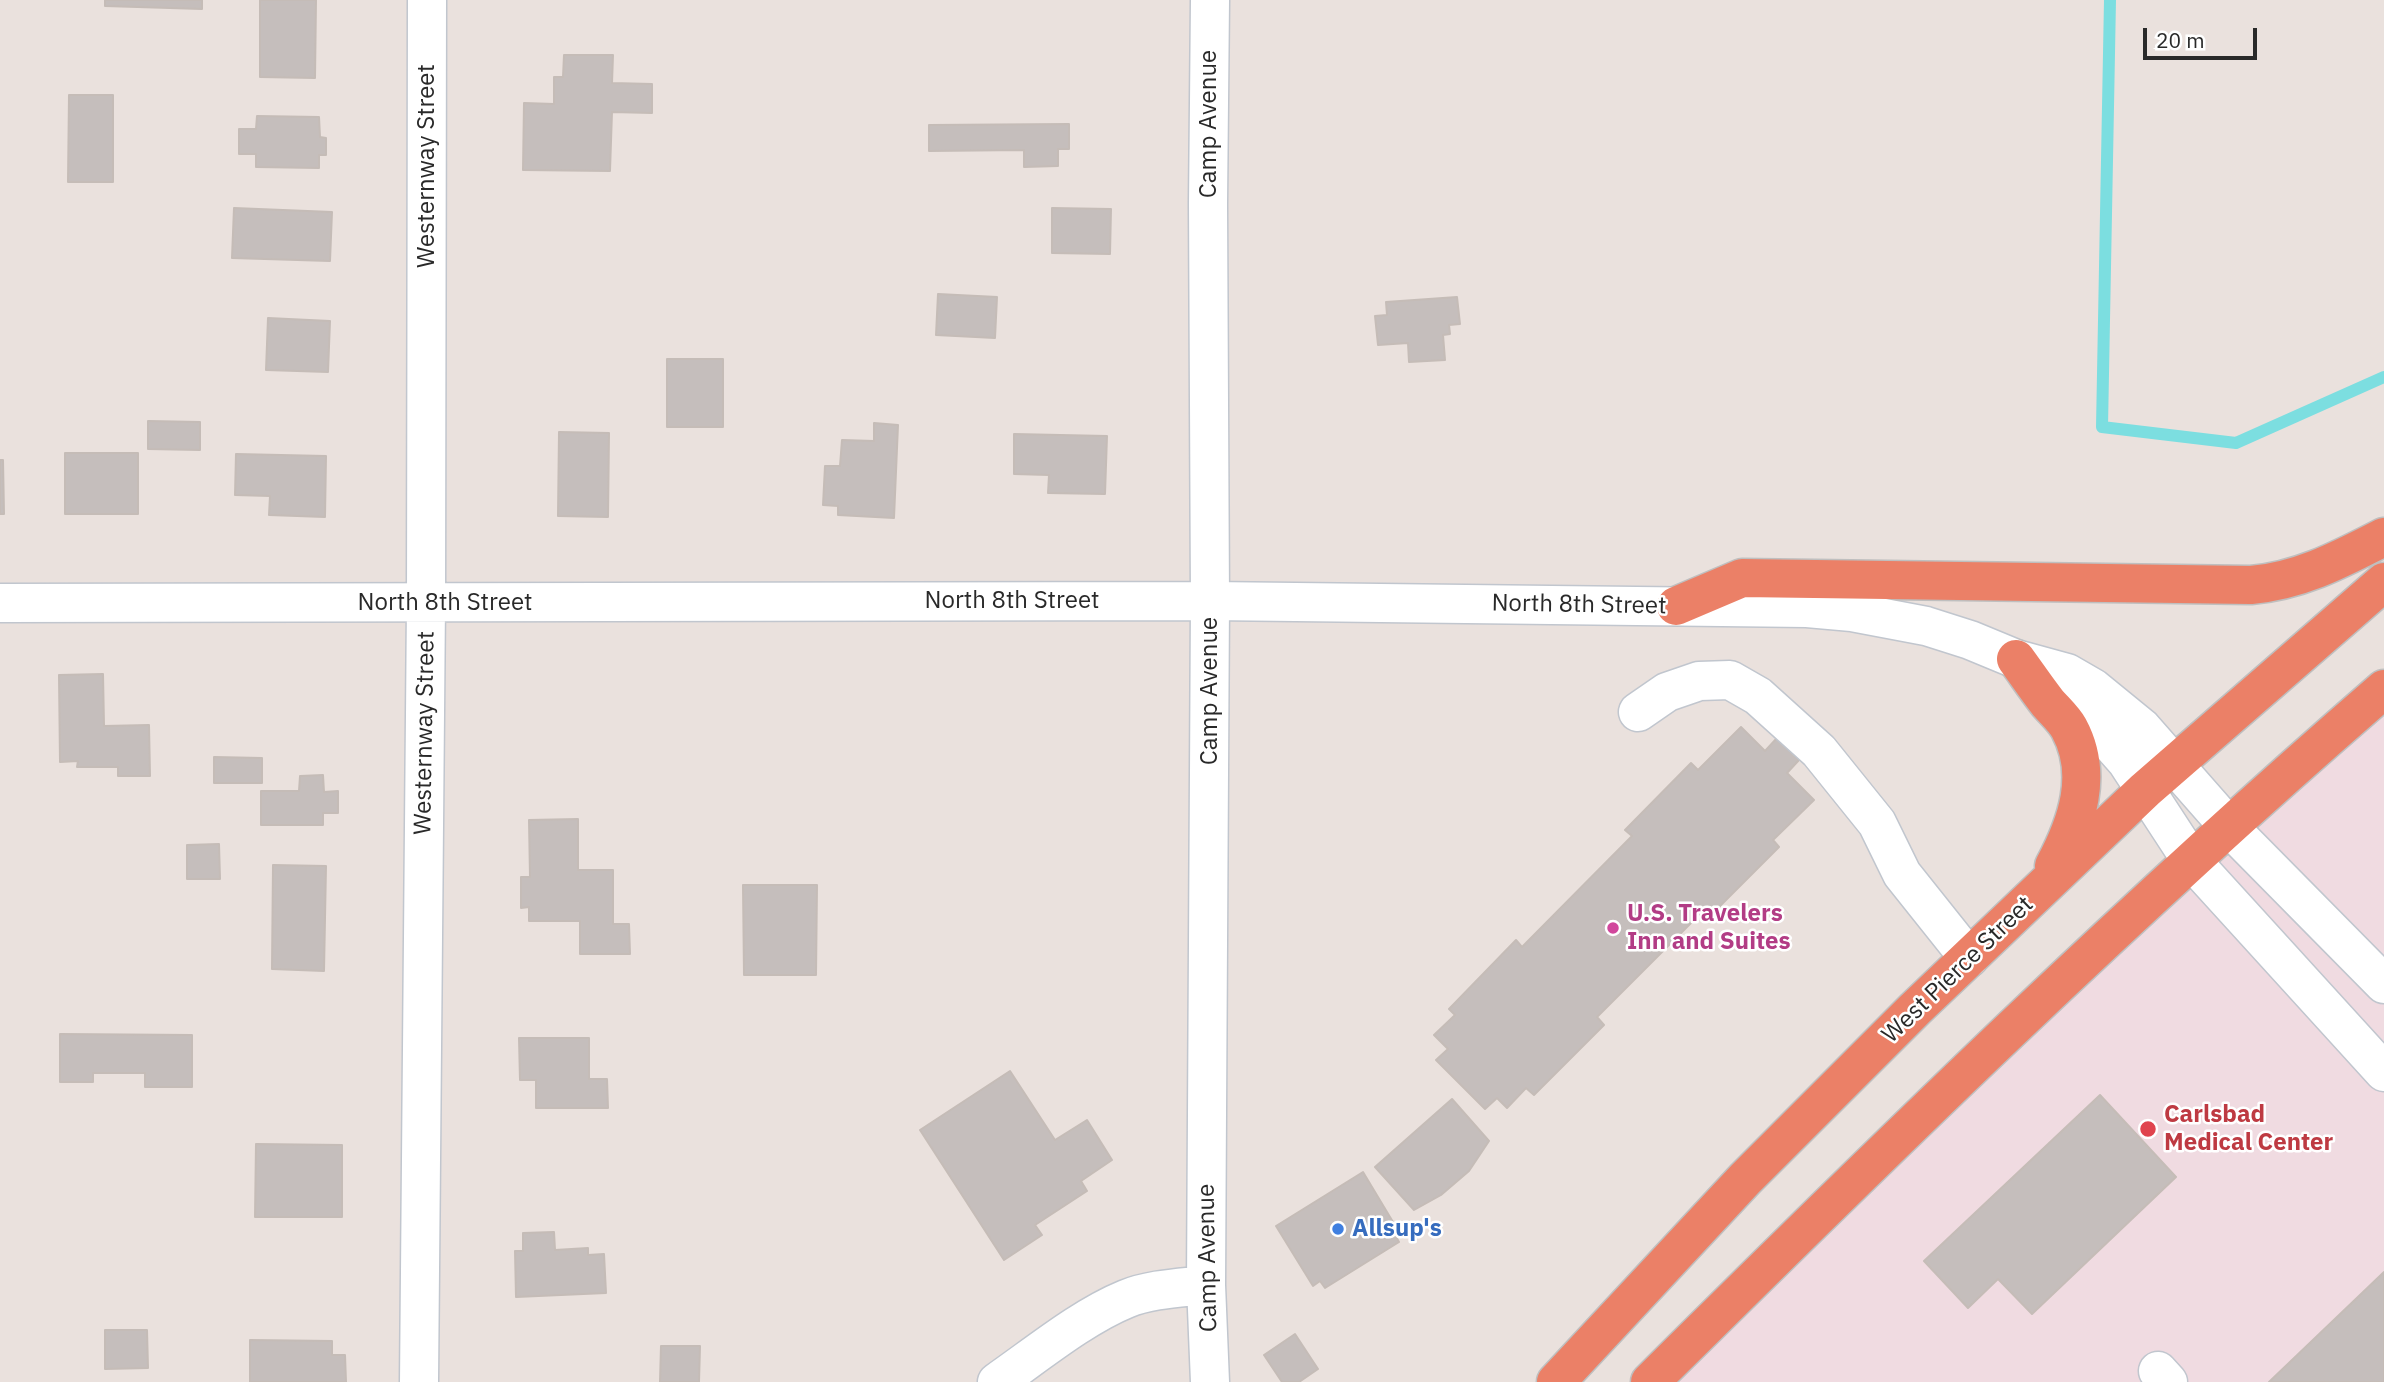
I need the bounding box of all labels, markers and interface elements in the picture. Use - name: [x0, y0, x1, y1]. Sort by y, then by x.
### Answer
- scale bar: [2146, 14, 2260, 58]
- text: 20 m: [2156, 26, 2205, 54]
- street label: Camp Avenue: [1195, 50, 1223, 198]
- street label: Westernway Street: [413, 64, 441, 268]
- street label: North 8th Street: [925, 587, 1099, 615]
- street label: North 8th Street: [358, 589, 532, 617]
- street label: North 8th Street: [1491, 589, 1667, 621]
- street label: Camp Avenue: [1196, 617, 1224, 765]
- street label: Westernway Street: [409, 631, 441, 835]
- street label: West Pierce Street: [1876, 891, 2040, 1049]
- place label: U.S. Travelers Inn and Suites: [1627, 900, 1791, 956]
- marker: U.S. Travelers Inn and Suites: [1605, 920, 1621, 936]
- place label: Carlsbad Medical Center: [2164, 1101, 2333, 1157]
- marker: Carlsbad Medical Center: [2138, 1119, 2158, 1139]
- street label: Camp Avenue: [1192, 1184, 1224, 1332]
- place label: Allsup's: [1352, 1215, 1442, 1243]
- marker: Allsup's: [1330, 1221, 1346, 1237]

